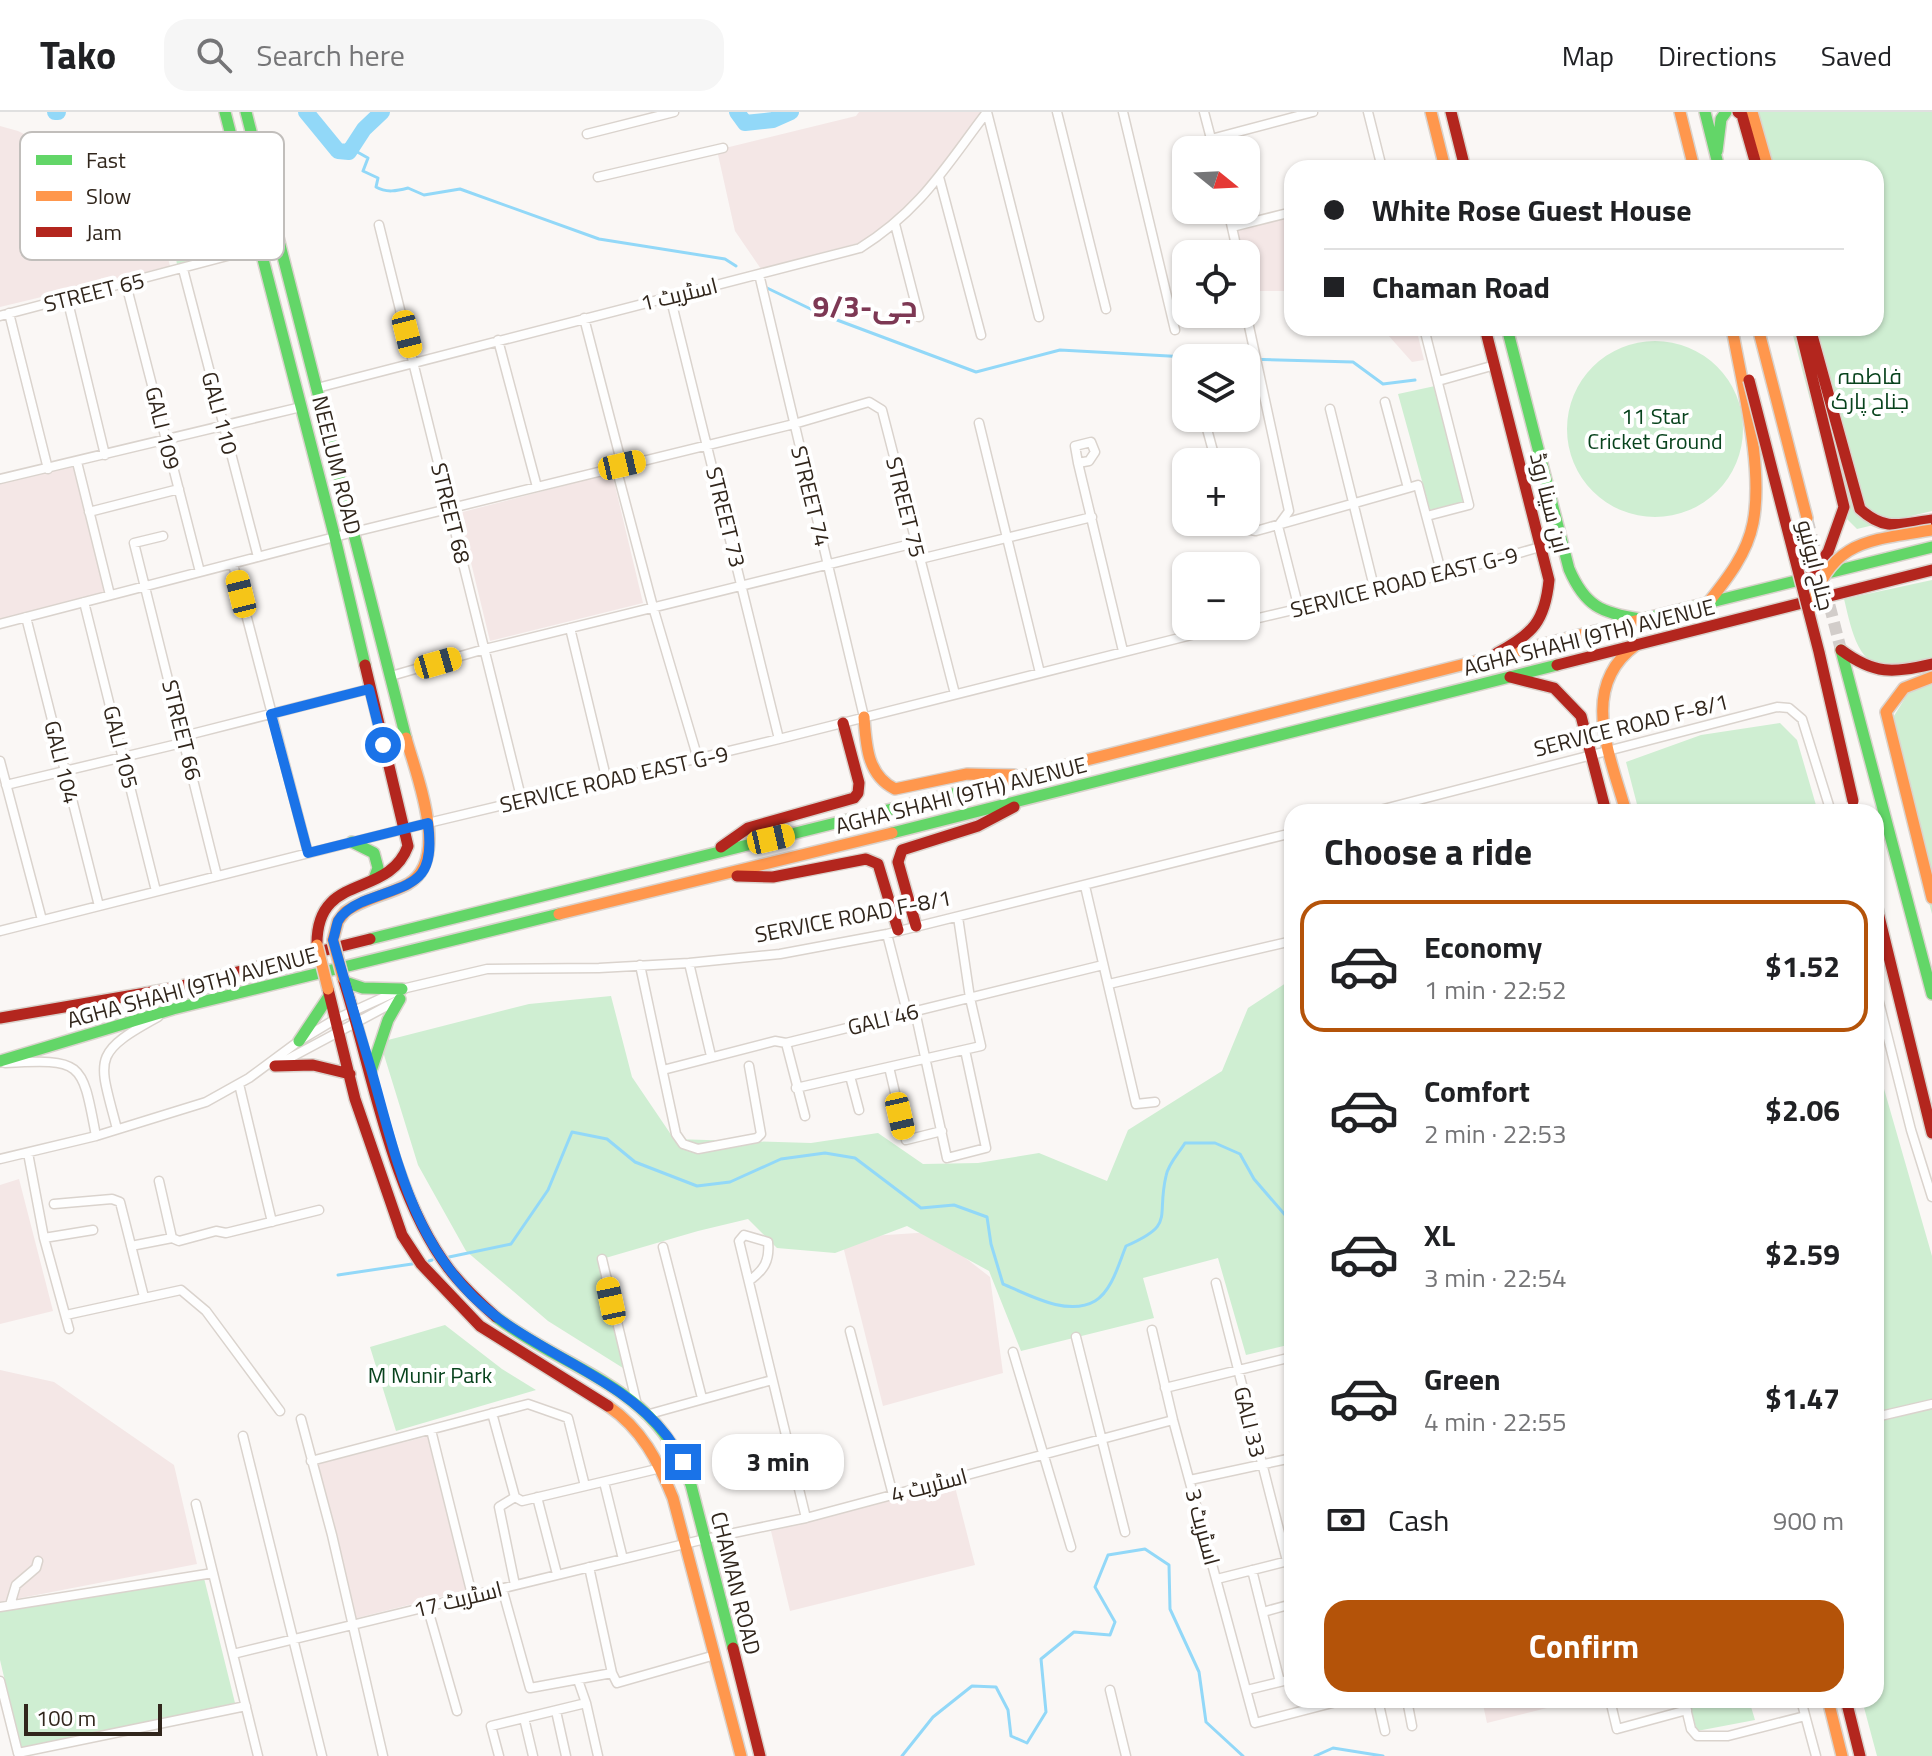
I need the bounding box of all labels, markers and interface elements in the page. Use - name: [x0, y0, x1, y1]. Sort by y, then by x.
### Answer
- search box: [164, 19, 724, 91]
- text: Tako: [40, 26, 116, 84]
- text: Search here: [256, 32, 405, 78]
- icon: search: [192, 33, 236, 77]
- text: Map: [1562, 34, 1614, 77]
- text: Directions: [1658, 34, 1777, 77]
- text: Saved: [1821, 34, 1892, 77]
- legend: [20, 132, 284, 260]
- north arrow: [1172, 136, 1260, 224]
- map controls: [1172, 136, 1260, 640]
- text: Fast: [86, 143, 126, 177]
- text: Slow: [86, 179, 132, 213]
- text: White Rose Guest House: [1372, 187, 1691, 233]
- text: Jam: [86, 215, 122, 249]
- button: locate: [1172, 240, 1260, 328]
- street label: STREET 65: [40, 263, 148, 321]
- text: Chaman Road: [1372, 264, 1550, 310]
- street label: اسٹریٹ 1: [637, 268, 721, 320]
- district label: جی-9/3: [812, 283, 918, 329]
- car: [390, 308, 424, 360]
- button: layers: [1172, 344, 1260, 432]
- park label: فاطمہ جناح پارک: [1831, 359, 1909, 418]
- street label: GALI 110: [193, 368, 247, 458]
- street label: GALI 109: [136, 383, 190, 473]
- street label: NEELUM ROAD: [303, 392, 371, 538]
- park label: 11 Star Cricket Ground: [1587, 399, 1723, 458]
- street label: STREET 74: [782, 442, 840, 550]
- car: [596, 448, 648, 482]
- button: +: [1172, 448, 1260, 536]
- street label: ابن سینا روڈ: [1521, 449, 1579, 557]
- street label: STREET 75: [877, 453, 935, 561]
- street label: STREET 68: [422, 459, 480, 567]
- street label: STREET 73: [697, 463, 755, 571]
- street label: جناح ایونیو: [1788, 516, 1844, 614]
- street label: SERVICE ROAD EAST G-9: [1287, 537, 1521, 627]
- button: −: [1172, 552, 1260, 640]
- car: [224, 568, 258, 620]
- street label: AGHA SHAHI (9TH) AVENUE: [1460, 589, 1718, 685]
- car: [412, 645, 464, 681]
- street label: STREET 66: [153, 676, 211, 784]
- street label: SERVICE ROAD F-8/1: [1530, 684, 1732, 766]
- street label: GALI 105: [94, 702, 148, 792]
- street label: GALI 104: [35, 717, 89, 807]
- route start: [365, 727, 401, 763]
- street label: SERVICE ROAD EAST G-9: [496, 736, 732, 822]
- street label: AGHA SHAHI (9TH) AVENUE: [832, 747, 1090, 843]
- car: [745, 822, 797, 856]
- text: Choose a ride: [1324, 824, 1532, 879]
- street label: SERVICE ROAD F-8/1: [752, 880, 954, 952]
- text: Economy: [1424, 924, 1542, 970]
- icon: car: [1328, 930, 1400, 1002]
- street label: AGHA SHAHI (9TH) AVENUE: [63, 937, 321, 1037]
- text: $1.52: [1765, 943, 1840, 989]
- text: 1 min · 22:52: [1424, 970, 1567, 1009]
- street label: GALI 46: [844, 994, 922, 1044]
- text: Comfort: [1424, 1068, 1530, 1114]
- icon: car: [1328, 1074, 1400, 1146]
- text: $2.06: [1765, 1087, 1840, 1133]
- car: [883, 1090, 917, 1142]
- text: 2 min · 22:53: [1424, 1114, 1567, 1153]
- text: XL: [1424, 1212, 1455, 1258]
- icon: car: [1328, 1218, 1400, 1290]
- text: $2.59: [1765, 1231, 1840, 1277]
- text: 3 min · 22:54: [1424, 1258, 1567, 1297]
- car: [594, 1275, 628, 1327]
- text: Green: [1424, 1356, 1501, 1402]
- park label: M Munir Park: [368, 1358, 493, 1392]
- icon: car: [1328, 1362, 1400, 1434]
- text: $1.47: [1765, 1375, 1840, 1421]
- street label: GALI 33: [1225, 1383, 1275, 1461]
- text: 4 min · 22:55: [1424, 1402, 1567, 1441]
- callout: 3 min: [711, 1434, 843, 1490]
- text: 3 min: [746, 1442, 810, 1481]
- route end: [665, 1444, 701, 1480]
- street label: اسٹریٹ 4: [887, 1458, 971, 1512]
- street label: اسٹریٹ 3: [1176, 1485, 1230, 1569]
- text: Cash: [1388, 1497, 1449, 1543]
- icon: cash: [1324, 1498, 1368, 1542]
- text: 900 m: [1773, 1501, 1844, 1540]
- street label: CHAMAN ROAD: [702, 1508, 770, 1658]
- street label: اسٹریٹ 17: [410, 1572, 506, 1626]
- button: Confirm: [1324, 1600, 1844, 1692]
- scale bar: [24, 1700, 162, 1736]
- text: 100 m: [36, 1701, 96, 1735]

